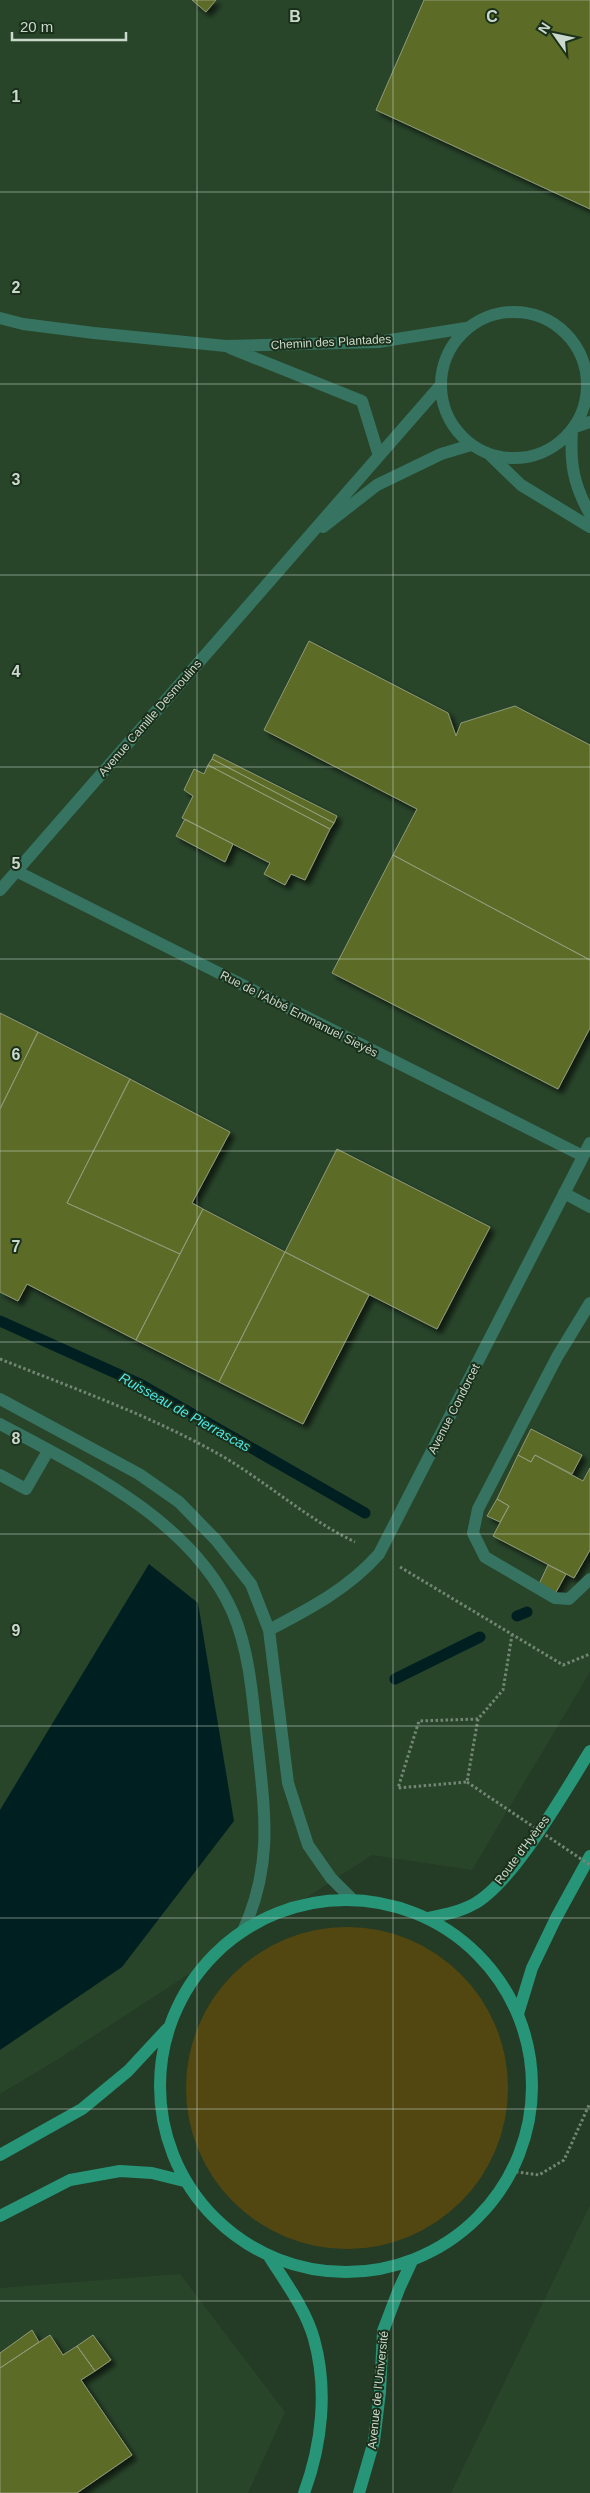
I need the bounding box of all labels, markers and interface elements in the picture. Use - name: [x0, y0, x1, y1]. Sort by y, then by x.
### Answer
- text: B: [289, 8, 301, 25]
- text: C: [486, 8, 498, 25]
- scale bar: [12, 10, 126, 42]
- north arrow: [530, 10, 580, 60]
- text: 20 m: [20, 18, 53, 35]
- text: N: [535, 19, 554, 37]
- text: 1: [12, 88, 21, 105]
- text: 2: [12, 279, 21, 296]
- street label: Chemin des Plantades: [270, 332, 392, 352]
- text: 3: [12, 471, 21, 488]
- street label: Avenue Camille Desmoulins: [96, 657, 204, 779]
- text: 4: [12, 663, 21, 680]
- text: 5: [12, 855, 21, 872]
- street label: Rue de l'Abbé Emmanuel Sieyès: [218, 968, 380, 1060]
- text: 6: [12, 1046, 21, 1063]
- text: 7: [12, 1238, 21, 1255]
- street label: Avenue Condorcet: [425, 1361, 483, 1456]
- water label: Ruisseau de Pierrascas: [116, 1369, 254, 1455]
- text: 8: [12, 1430, 21, 1447]
- text: 9: [12, 1622, 21, 1639]
- street label: Route d'Hyères: [492, 1813, 552, 1887]
- street label: Avenue de l'Université: [365, 2330, 391, 2450]

